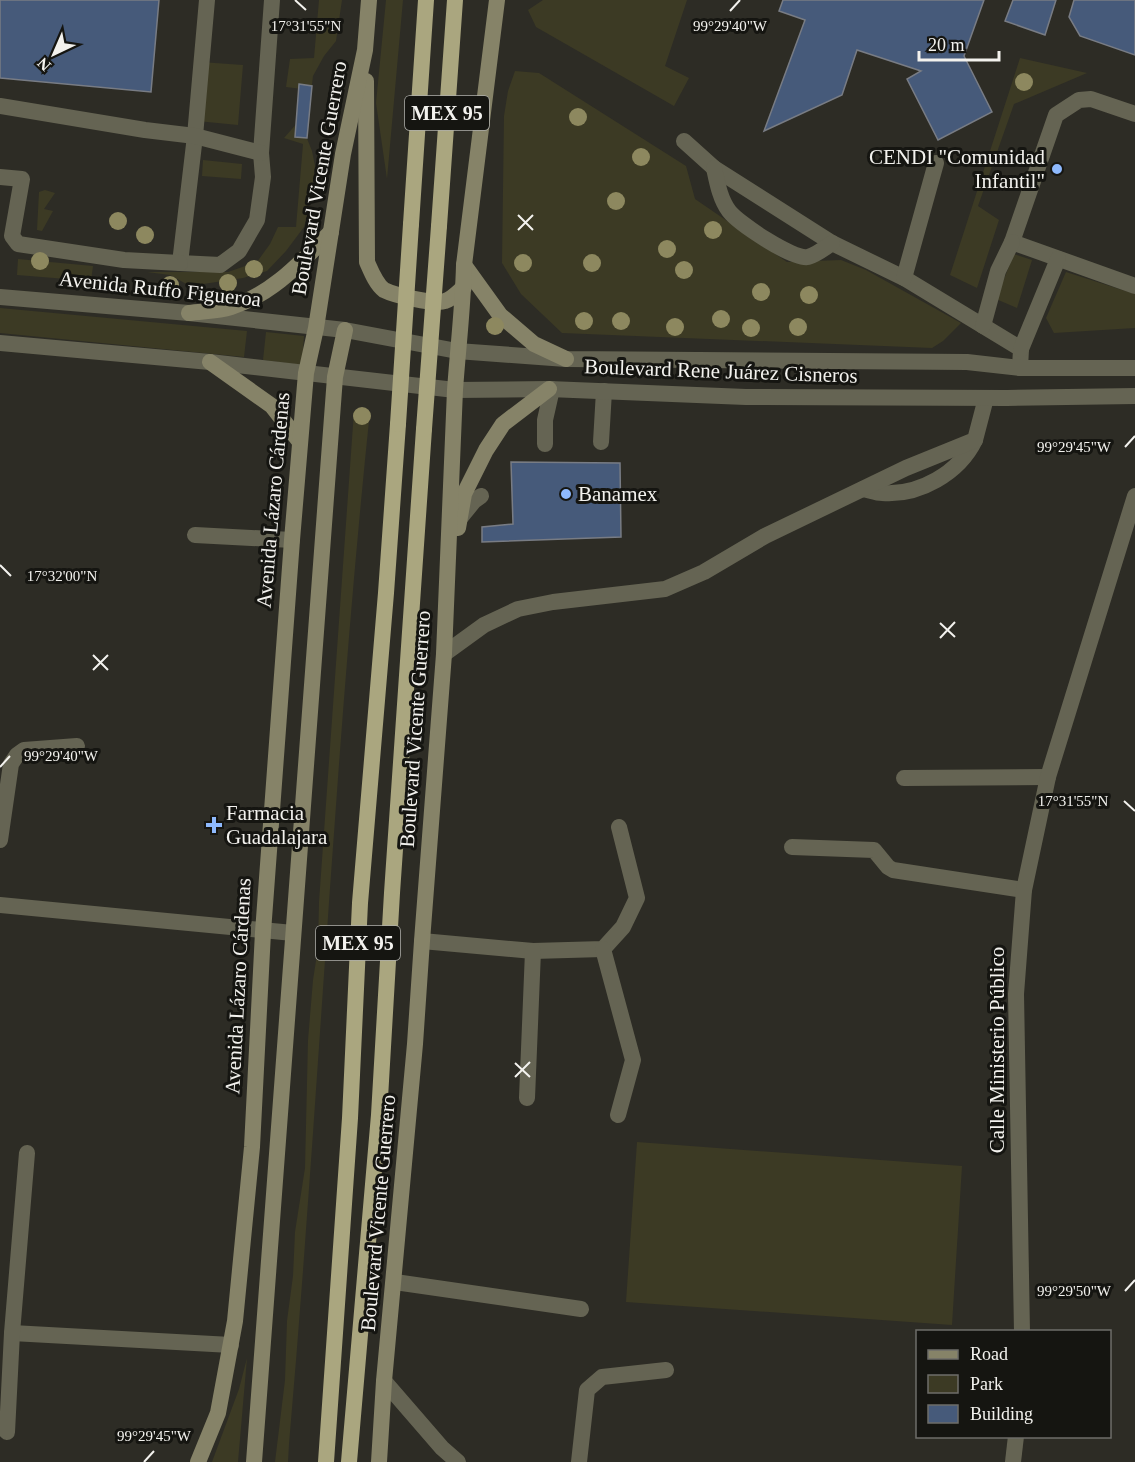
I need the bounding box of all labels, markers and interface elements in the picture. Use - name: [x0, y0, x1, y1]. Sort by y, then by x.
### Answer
- text: 17°31'55"N: [271, 18, 341, 34]
- text: 99°29'40"W: [693, 18, 768, 34]
- north arrow: [24, 24, 84, 84]
- scale bar: [919, 24, 998, 62]
- text: 20 m: [928, 35, 965, 55]
- text: N: [34, 54, 54, 75]
- street label: Boulevard Vicente Guerrero: [287, 59, 351, 297]
- road number: MEX 95: [405, 96, 489, 130]
- place label: CENDI "Comunidad Infantil": [869, 145, 1045, 193]
- marker: CENDI "Comunidad Infantil": [1050, 162, 1064, 176]
- street label: Avenida Ruffo Figueroa: [58, 266, 263, 312]
- street label: Boulevard Rene Juárez Cisneros: [584, 354, 858, 388]
- street label: Avenida Lázaro Cárdenas: [252, 391, 294, 609]
- text: 99°29'45"W: [1037, 439, 1112, 455]
- place label: Banamex: [578, 482, 658, 506]
- marker: Banamex: [559, 487, 573, 501]
- text: 17°32'00"N: [27, 568, 97, 584]
- street label: Boulevard Vicente Guerrero: [395, 610, 435, 848]
- text: 99°29'40"W: [24, 748, 99, 764]
- text: 17°31'55"N: [1038, 793, 1108, 809]
- place label: Farmacia Guadalajara: [226, 801, 328, 849]
- marker: Farmacia Guadalajara: [207, 818, 221, 832]
- street label: Avenida Lázaro Cárdenas: [220, 877, 256, 1095]
- road number: MEX 95: [316, 926, 400, 960]
- street label: Calle Ministerio Público: [985, 947, 1009, 1153]
- street label: Boulevard Vicente Guerrero: [356, 1094, 400, 1332]
- text: 99°29'50"W: [1037, 1283, 1112, 1299]
- legend: [916, 1330, 1111, 1438]
- text: Road: [970, 1344, 1008, 1364]
- text: Park: [970, 1374, 1003, 1394]
- text: Building: [970, 1404, 1033, 1424]
- text: 99°29'45"W: [117, 1428, 192, 1444]

